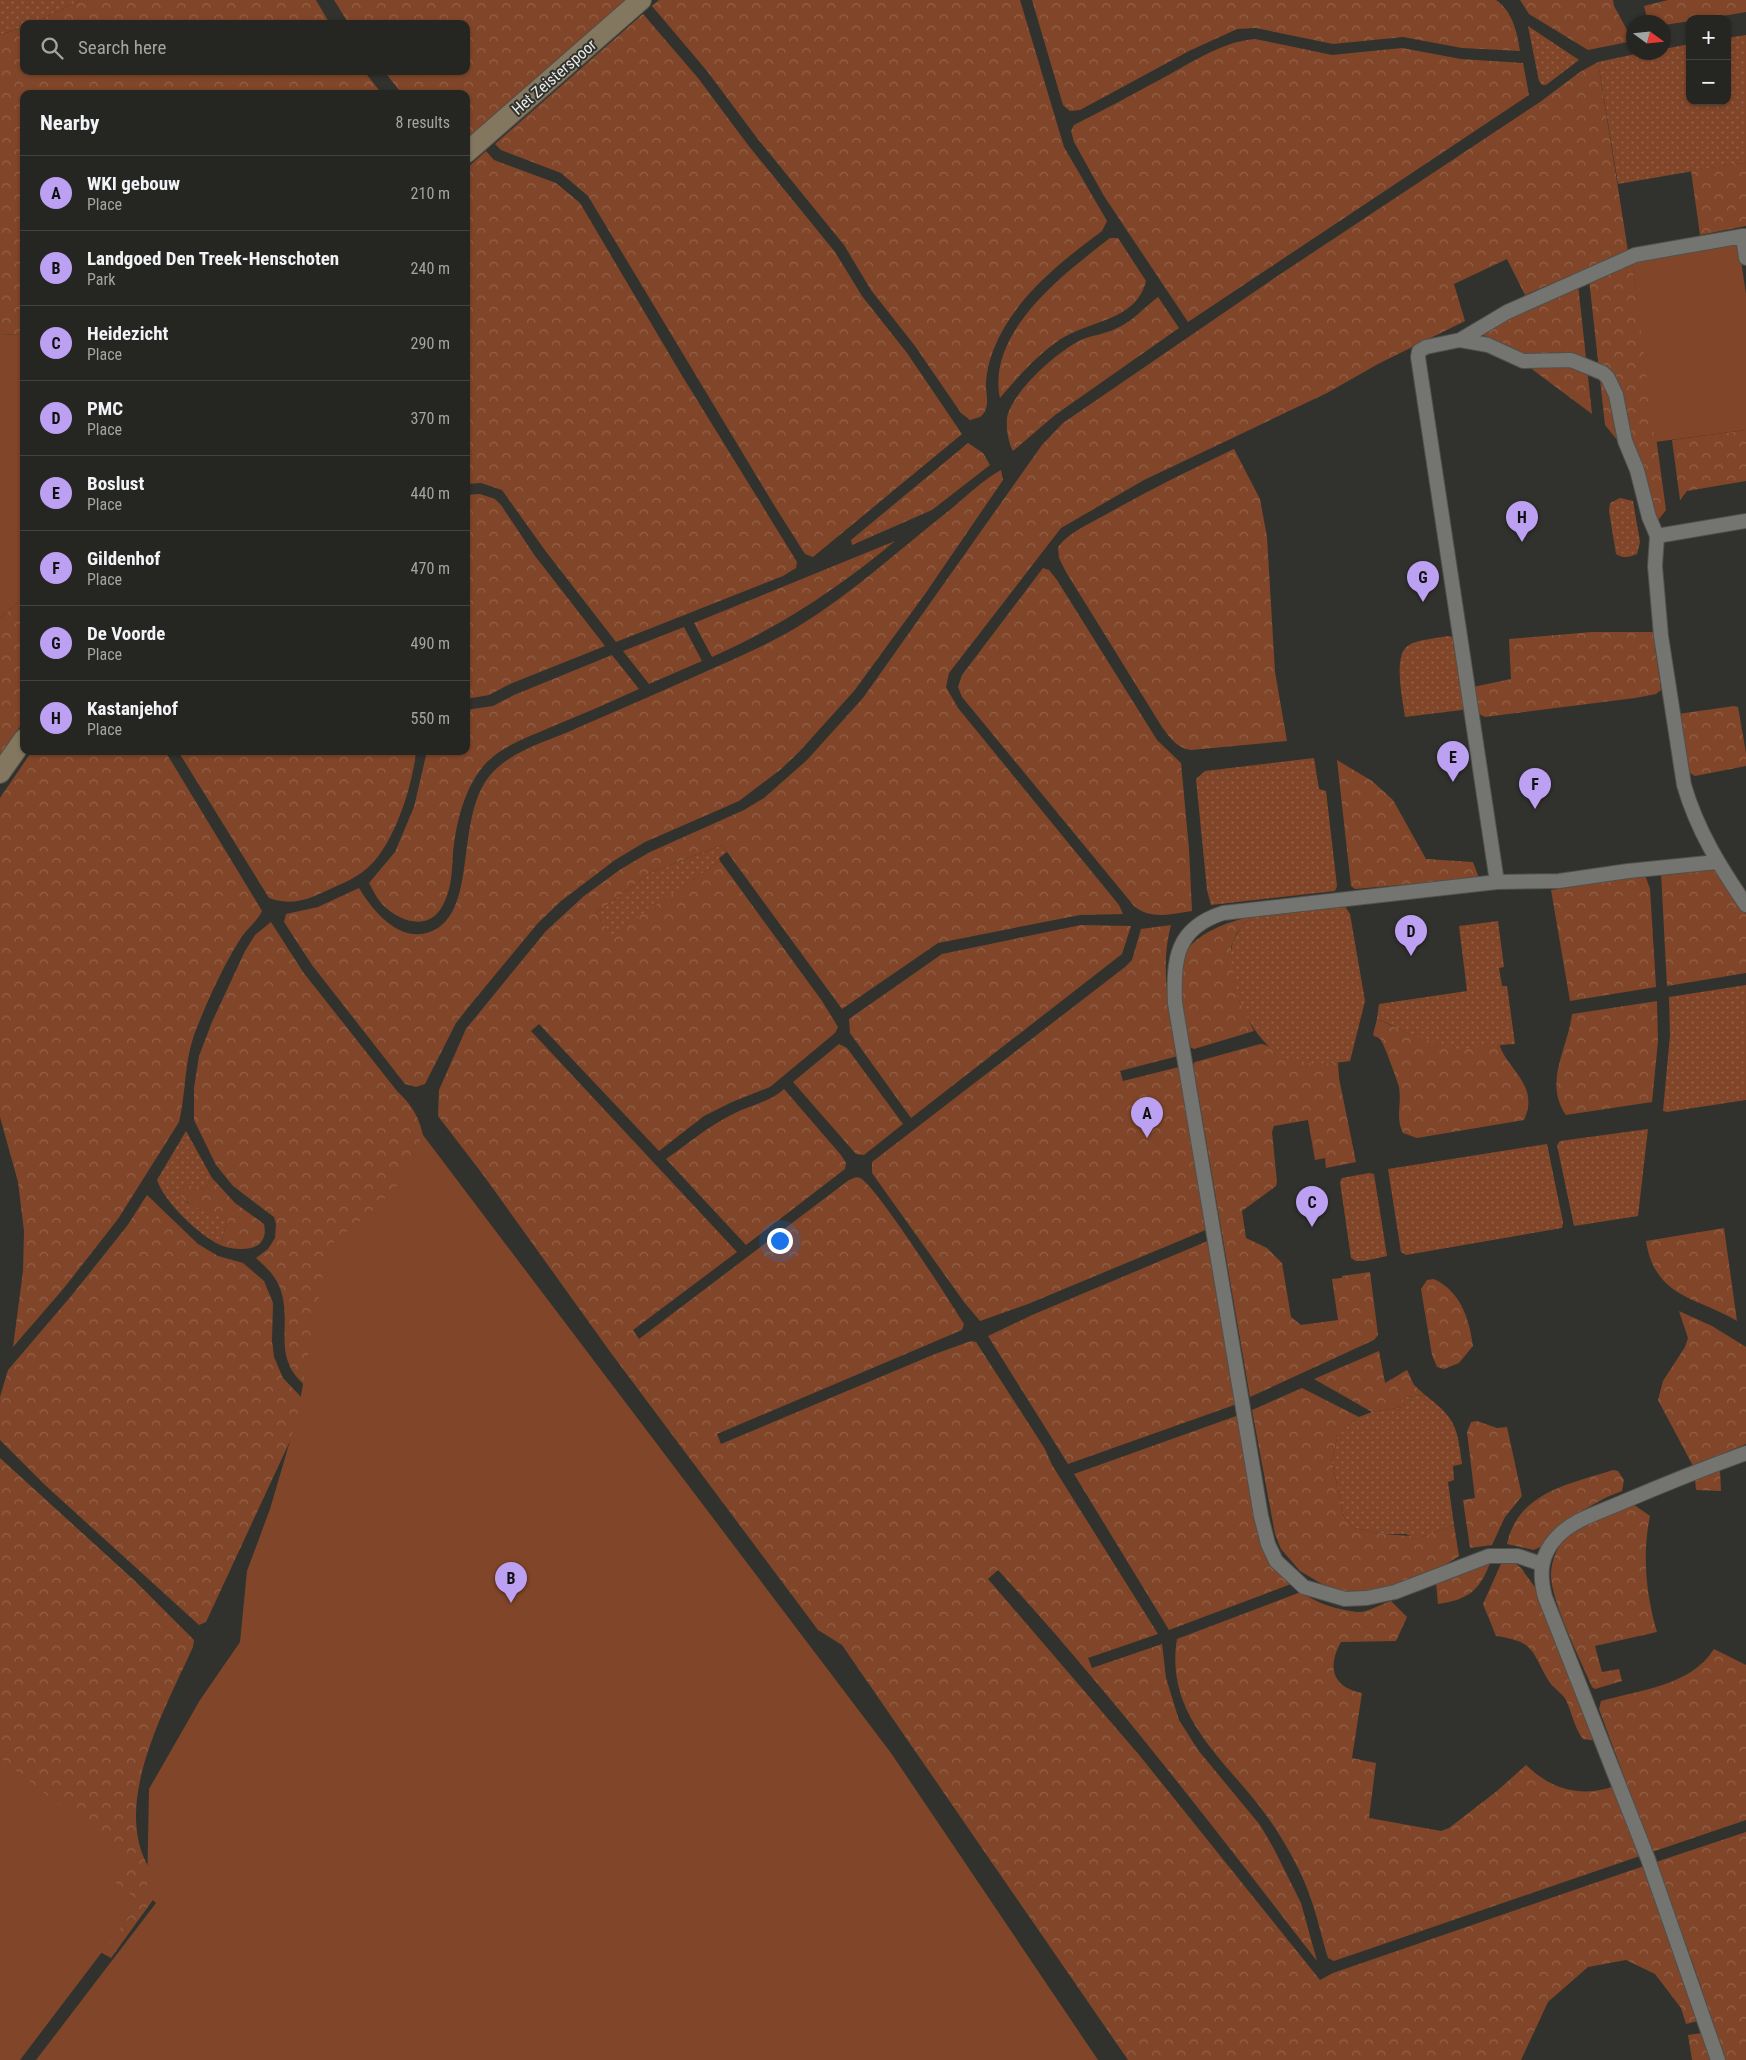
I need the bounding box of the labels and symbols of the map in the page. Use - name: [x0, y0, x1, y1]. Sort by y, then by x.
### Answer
- north arrow: [1626, 15, 1671, 60]
- street label: Het Zeisterspoor: [508, 35, 600, 119]
- pin: H: [1506, 501, 1538, 542]
- pin: G: [1407, 561, 1439, 602]
- pin: E: [1437, 741, 1469, 782]
- pin: F: [1519, 768, 1551, 809]
- pin: D: [1395, 915, 1427, 956]
- pin: A: [1131, 1097, 1163, 1138]
- pin: C: [1296, 1186, 1328, 1227]
- your location: [767, 1228, 793, 1254]
- pin: B: [495, 1562, 527, 1603]

